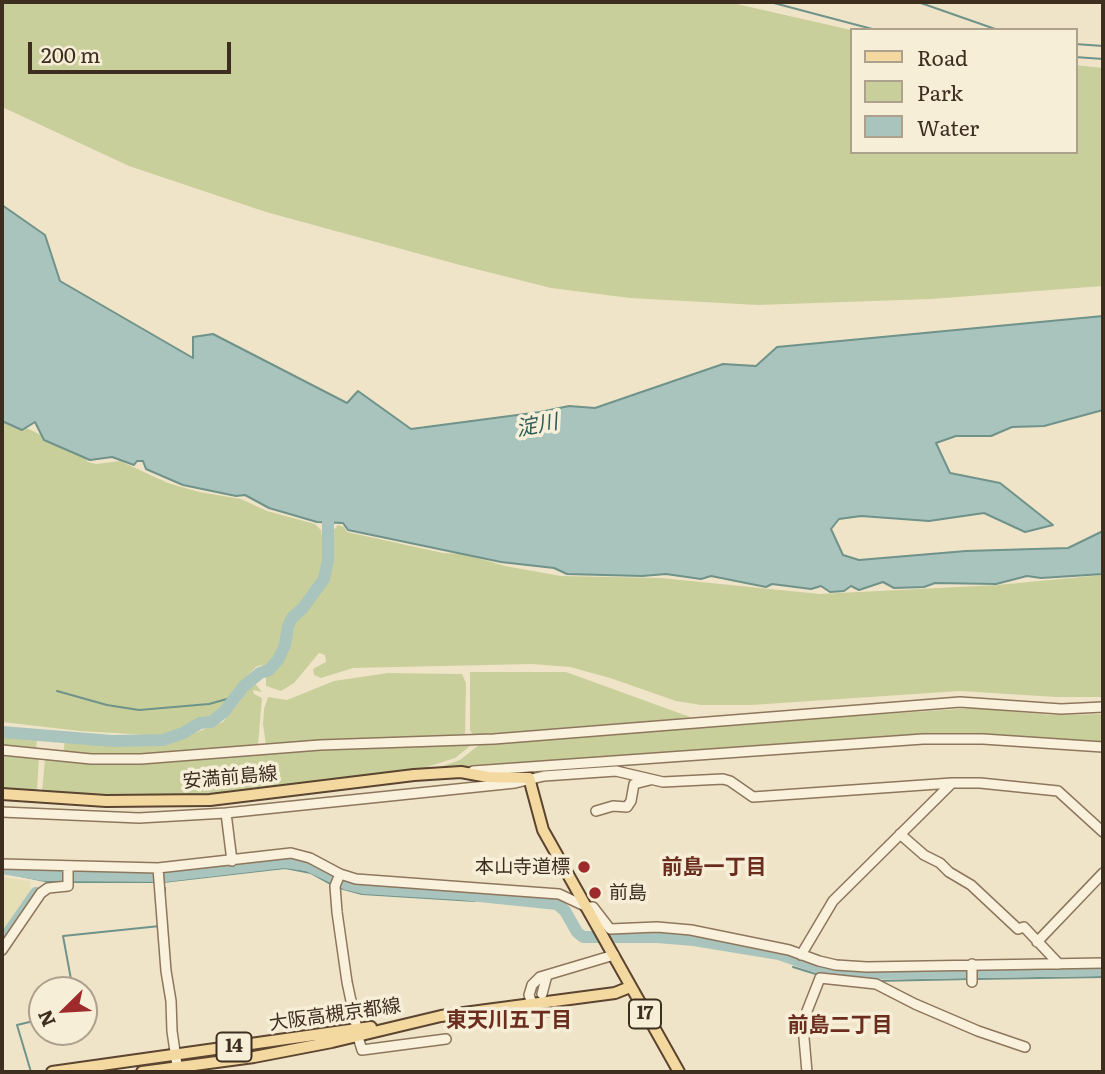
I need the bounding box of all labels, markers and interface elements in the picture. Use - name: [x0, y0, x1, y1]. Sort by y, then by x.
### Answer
- scale bar: [32, 28, 234, 72]
- legend: [850, 28, 1077, 154]
- text: 200 m: [41, 38, 101, 69]
- text: Road: [917, 41, 968, 72]
- text: Park: [917, 76, 963, 107]
- text: Water: [917, 111, 979, 142]
- water label: 淀川: [514, 410, 560, 442]
- street label: 安満前島線: [182, 763, 278, 793]
- district label: 前島一丁目: [662, 855, 766, 881]
- place label: 本山寺道標: [475, 856, 570, 878]
- marker: 本山寺道標: [576, 859, 592, 875]
- place label: 前島: [609, 882, 647, 904]
- marker: 前島: [587, 885, 603, 901]
- north arrow: [28, 976, 98, 1046]
- street label: 大阪高槻京都線: [268, 994, 402, 1036]
- road number: 17: [629, 1000, 661, 1028]
- text: N: [30, 1006, 62, 1032]
- district label: 東天川五丁目: [446, 1008, 572, 1034]
- district label: 前島二丁目: [788, 1013, 892, 1039]
- road number: 14: [216, 1032, 252, 1062]

